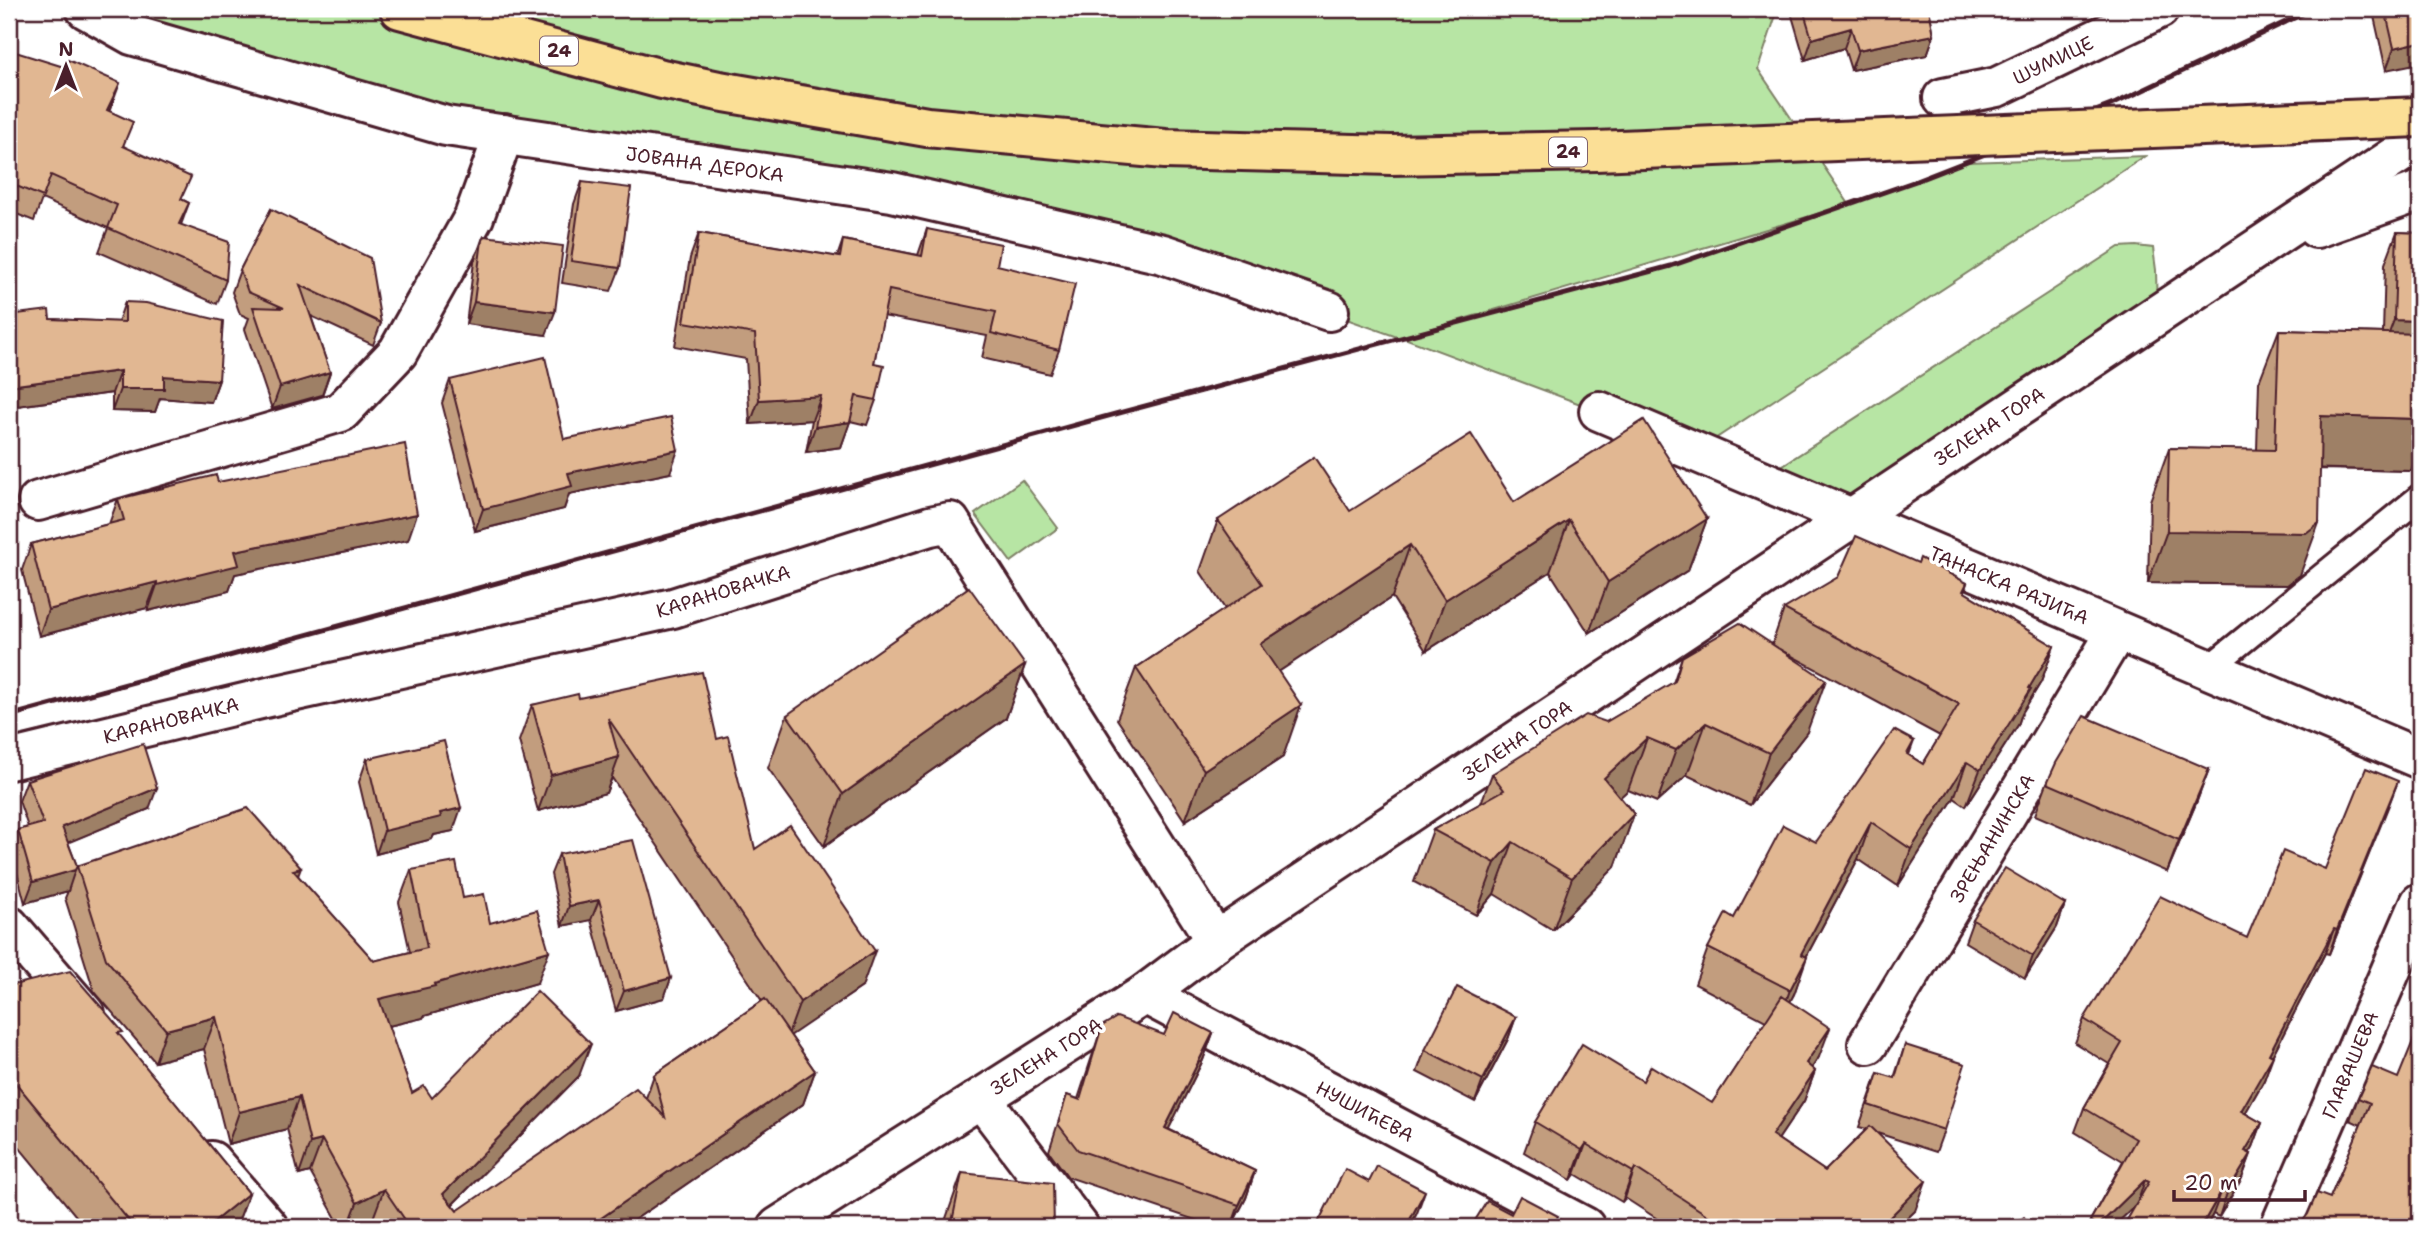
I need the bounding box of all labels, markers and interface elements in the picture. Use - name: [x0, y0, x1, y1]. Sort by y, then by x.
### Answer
- street label: ШУМИЦЕ: [2009, 30, 2098, 91]
- north arrow: [32, 32, 102, 102]
- road number: 24: [540, 36, 578, 66]
- text: N: [58, 37, 74, 62]
- road number: 24: [1549, 138, 1587, 167]
- street label: ЈОВАНА ДЕРОКА: [624, 141, 786, 188]
- street label: ЗЕЛЕНА ГОРА: [1929, 381, 2050, 472]
- street label: ТАНАСКА РАЈИЋА: [1925, 541, 2092, 630]
- street label: КАРАНОВАЧКА: [653, 559, 794, 624]
- street label: КАРАНОВАЧКА: [101, 691, 242, 749]
- street label: ЗЕЛЕНА ГОРА: [1458, 694, 1577, 786]
- street label: ЗРЕЊАНИНСКА: [1944, 769, 2041, 907]
- street label: ГЛАВАШЕВА: [2317, 1007, 2384, 1123]
- street label: ЗЕЛЕНА ГОРА: [986, 1012, 1107, 1101]
- street label: НУШИЋЕВА: [1311, 1075, 1418, 1148]
- scale bar: [2174, 1159, 2305, 1203]
- text: 20 m: [2184, 1169, 2238, 1197]

